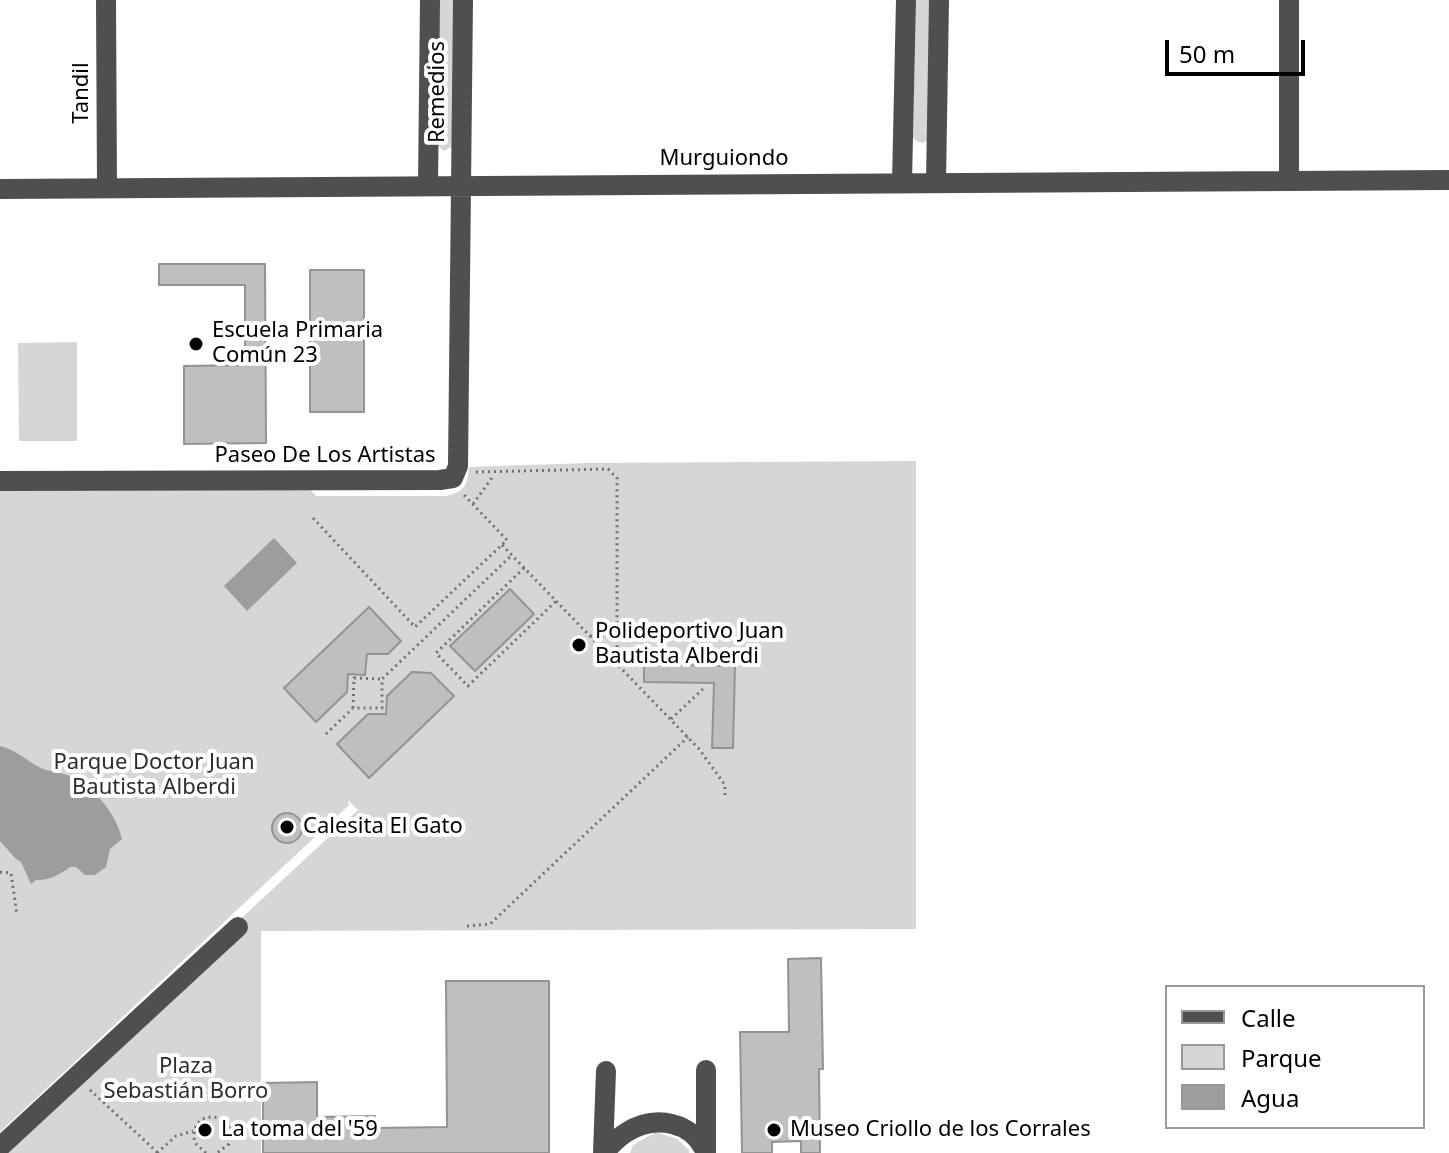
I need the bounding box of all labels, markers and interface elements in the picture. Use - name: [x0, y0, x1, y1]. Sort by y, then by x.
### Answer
- scale bar: [1169, 24, 1309, 74]
- text: 50 m: [1179, 37, 1235, 70]
- street label: Remedios: [425, 41, 451, 143]
- street label: Tandil: [69, 62, 95, 124]
- street label: Murguiondo: [660, 146, 788, 172]
- place label: Escuela Primaria Común 23: [212, 318, 383, 370]
- marker: Escuela Primaria Común 23: [187, 335, 205, 353]
- street label: Paseo De Los Artistas: [214, 443, 436, 469]
- place label: Polideportivo Juan Bautista Alberdi: [595, 619, 784, 670]
- marker: Polideportivo Juan Bautista Alberdi: [570, 636, 588, 654]
- park label: Parque Doctor Juan Bautista Alberdi: [53, 750, 255, 802]
- place label: Calesita El Gato: [303, 814, 463, 840]
- marker: Calesita El Gato: [278, 818, 296, 836]
- legend: [1165, 985, 1425, 1129]
- text: Calle: [1241, 1001, 1296, 1034]
- text: Parque: [1241, 1041, 1322, 1074]
- park label: Plaza Sebastián Borro: [104, 1054, 268, 1106]
- text: Agua: [1241, 1081, 1299, 1114]
- place label: La toma del '59: [221, 1117, 378, 1143]
- place label: Museo Criollo de los Corrales: [790, 1117, 1091, 1143]
- marker: La toma del '59: [196, 1121, 214, 1139]
- marker: Museo Criollo de los Corrales: [765, 1121, 783, 1139]

